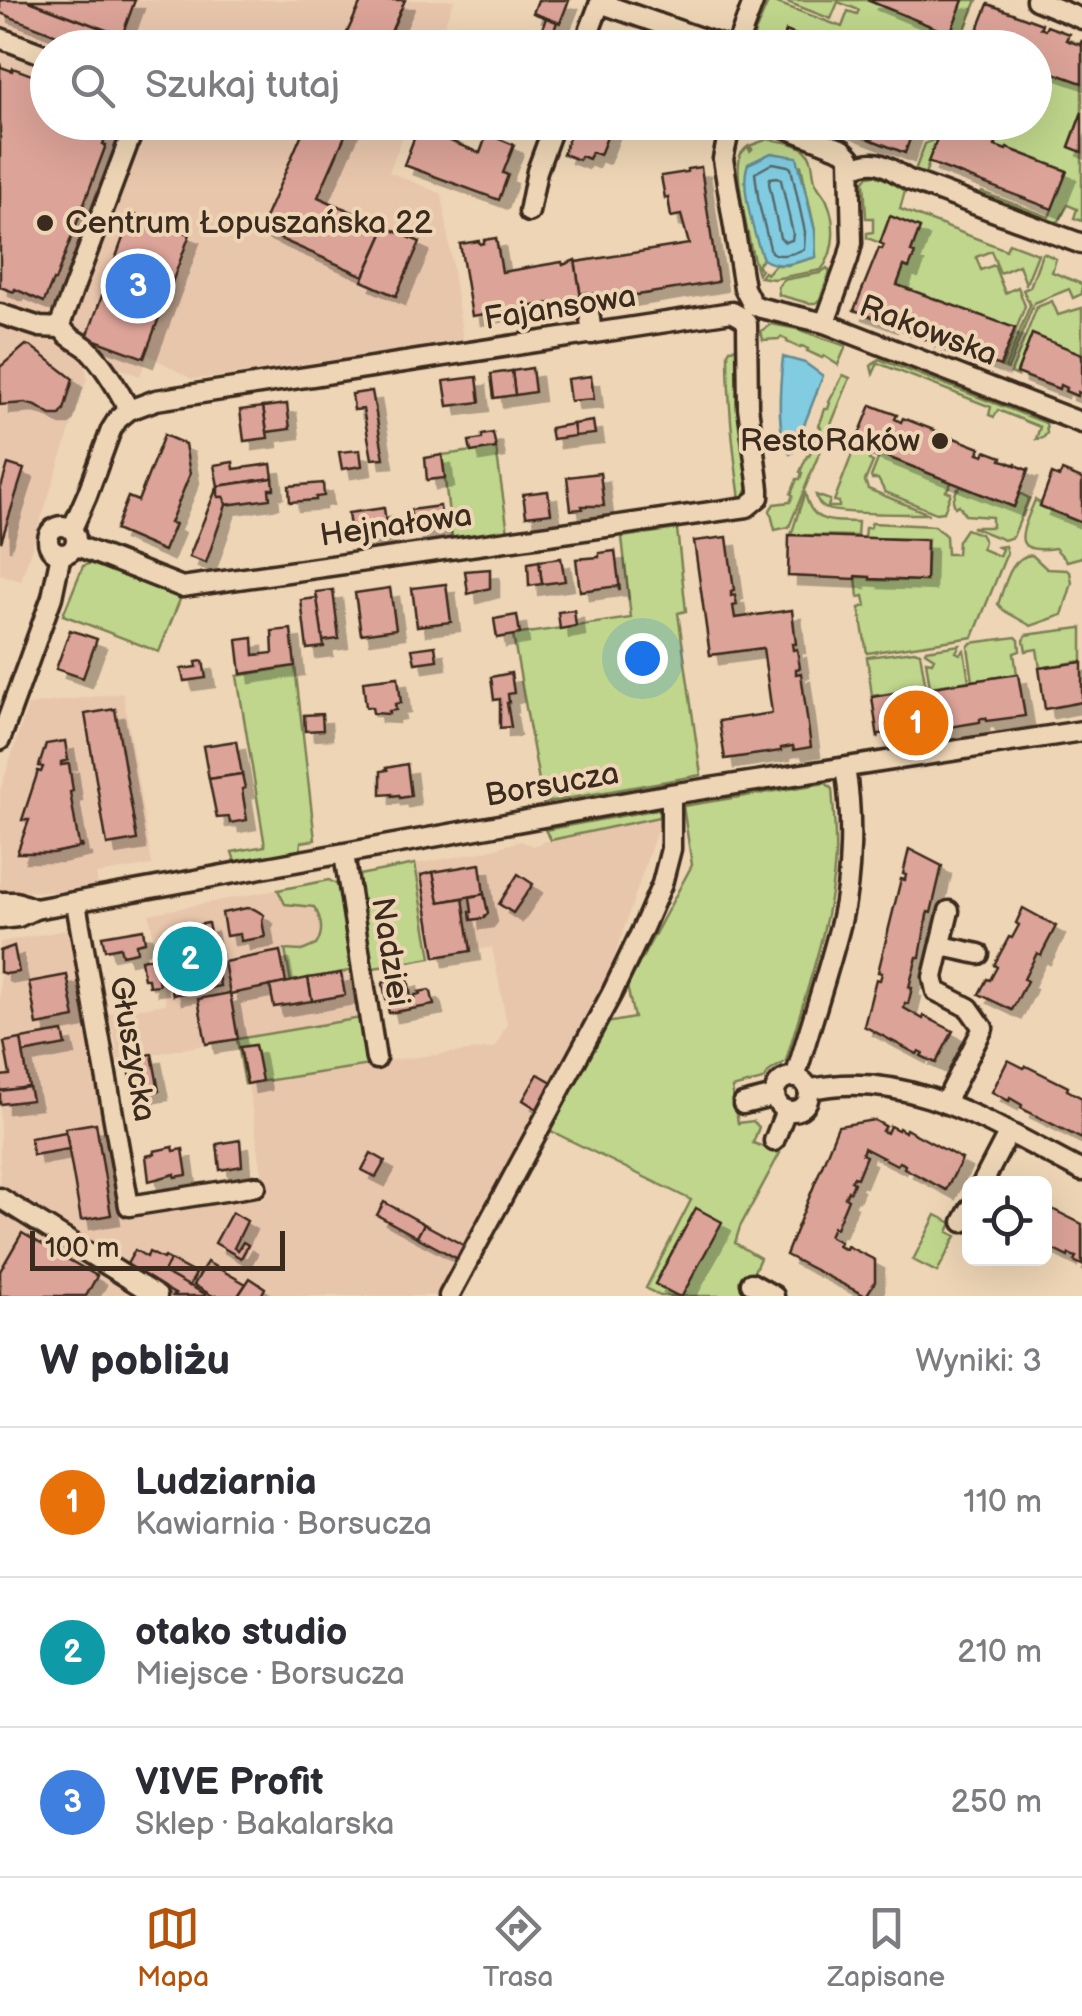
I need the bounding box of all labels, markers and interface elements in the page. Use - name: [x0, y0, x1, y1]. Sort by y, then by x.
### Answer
- search box: [30, 30, 1052, 140]
- icon: search: [65, 58, 120, 113]
- text: Szukaj tutaj: [145, 63, 340, 108]
- place label: Centrum Łopuszańska 22: [65, 204, 433, 243]
- marker: Centrum Łopuszańska 22: [34, 212, 56, 234]
- pin: 3: [106, 248, 170, 324]
- street label: Fajansowa: [481, 277, 639, 339]
- street label: Rakowska: [854, 287, 1002, 375]
- place label: RestoRaków: [740, 422, 921, 461]
- marker: RestoRaków: [929, 430, 951, 452]
- street label: Hejnałowa: [317, 496, 475, 556]
- your location: [617, 633, 668, 684]
- pin: 1: [884, 686, 948, 760]
- street label: Borsucza: [482, 754, 622, 816]
- street label: Nadziei: [362, 895, 418, 1009]
- pin: 2: [158, 922, 222, 996]
- street label: Głuszycka: [100, 973, 164, 1125]
- map controls: [962, 1176, 1052, 1266]
- button: locate: [962, 1176, 1052, 1266]
- scale bar: [30, 1226, 285, 1270]
- text: 100 m: [45, 1232, 119, 1265]
- text: W pobliżu: [40, 1336, 230, 1387]
- text: Wyniki: 3: [915, 1342, 1042, 1381]
- text: Ludziarnia: [135, 1460, 317, 1505]
- text: 1: [66, 1483, 79, 1522]
- text: 110 m: [963, 1483, 1042, 1522]
- text: Kawiarnia · Borsucza: [135, 1505, 432, 1544]
- text: otako studio: [135, 1610, 348, 1655]
- text: 2: [63, 1633, 82, 1672]
- text: 210 m: [957, 1633, 1042, 1672]
- text: Miejsce · Borsucza: [135, 1655, 405, 1694]
- text: VIVE Profit: [135, 1760, 323, 1805]
- text: 3: [63, 1783, 82, 1822]
- text: 250 m: [951, 1783, 1042, 1822]
- text: Sklep · Bakalarska: [135, 1805, 394, 1844]
- tab: Mapa: [137, 1901, 209, 1994]
- tab: Trasa: [483, 1901, 553, 1994]
- tab: Zapisane: [827, 1901, 945, 1994]

